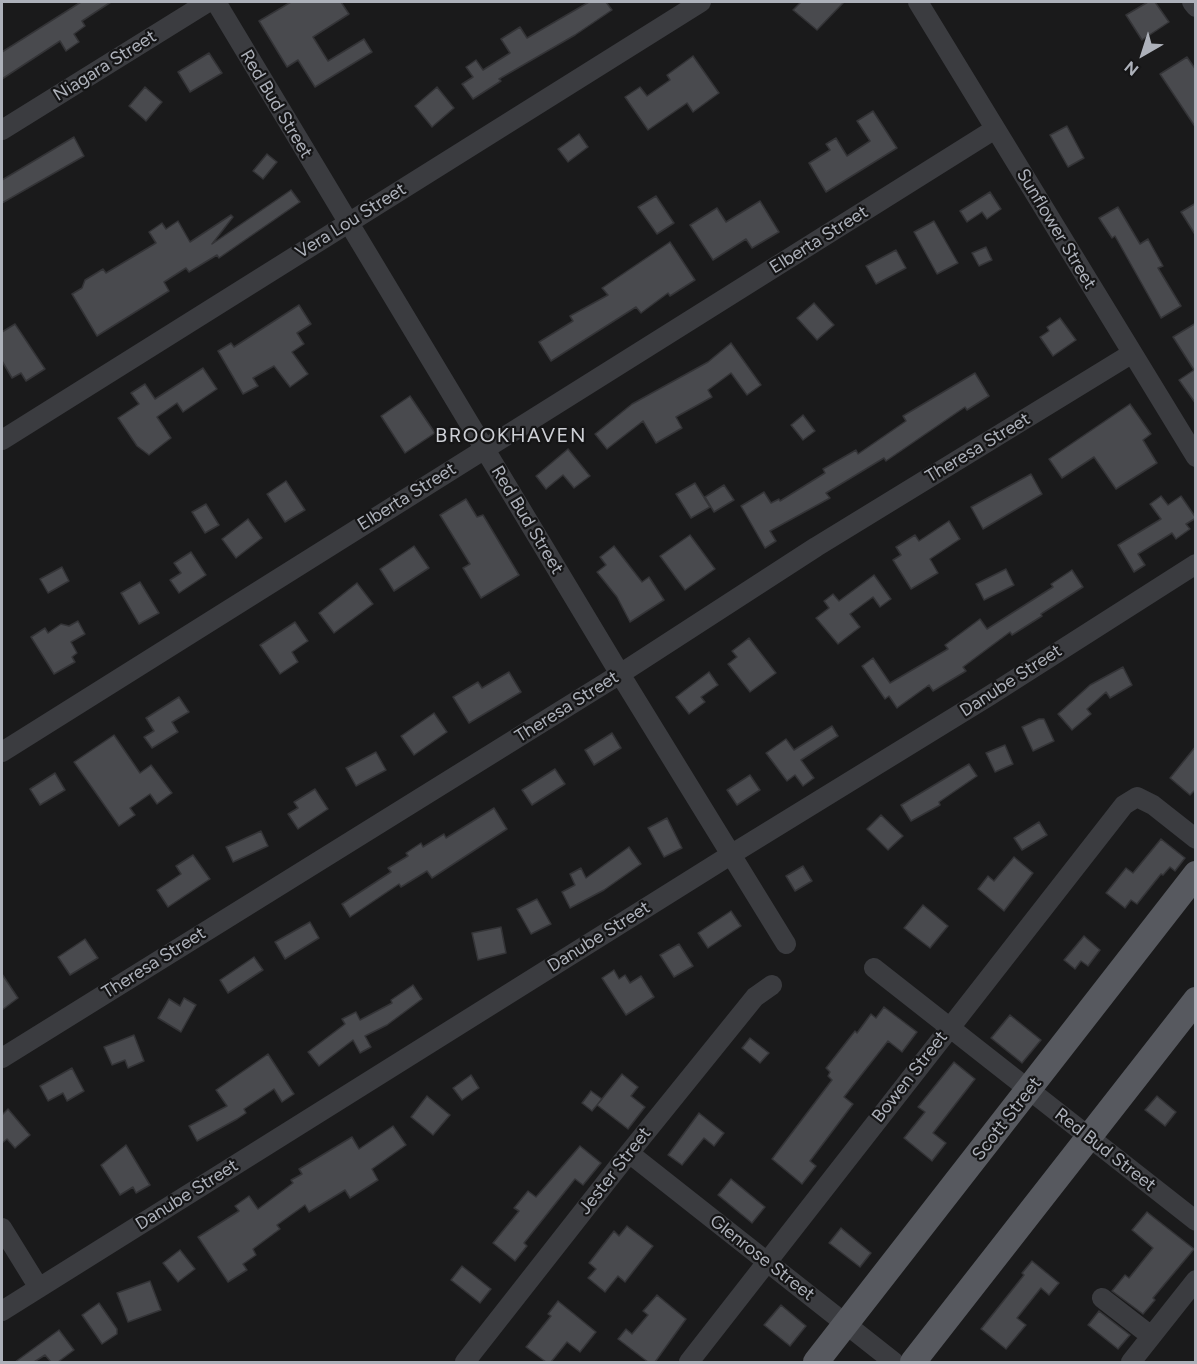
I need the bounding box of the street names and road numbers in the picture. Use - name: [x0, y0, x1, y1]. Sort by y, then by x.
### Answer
- street label: Niagara Street: [50, 26, 160, 106]
- street label: Red Bud Street: [235, 46, 317, 162]
- street label: Sunflower Street: [1012, 165, 1100, 293]
- street label: Vera Lou Street: [292, 178, 410, 264]
- street label: Elberta Street: [766, 201, 872, 279]
- street label: Theresa Street: [922, 408, 1034, 488]
- street label: Elberta Street: [354, 458, 460, 536]
- street label: Red Bud Street: [486, 462, 568, 578]
- street label: Danube Street: [956, 640, 1066, 722]
- street label: Theresa Street: [511, 667, 623, 747]
- street label: Danube Street: [544, 897, 654, 977]
- street label: Theresa Street: [98, 923, 210, 1003]
- street label: Bowen Street: [868, 1027, 952, 1127]
- street label: Scott Street: [968, 1073, 1046, 1165]
- street label: Red Bud Street: [1050, 1104, 1160, 1196]
- street label: Jester Street: [574, 1123, 656, 1219]
- street label: Danube Street: [132, 1155, 242, 1235]
- street label: Glenrose Street: [705, 1210, 819, 1306]

